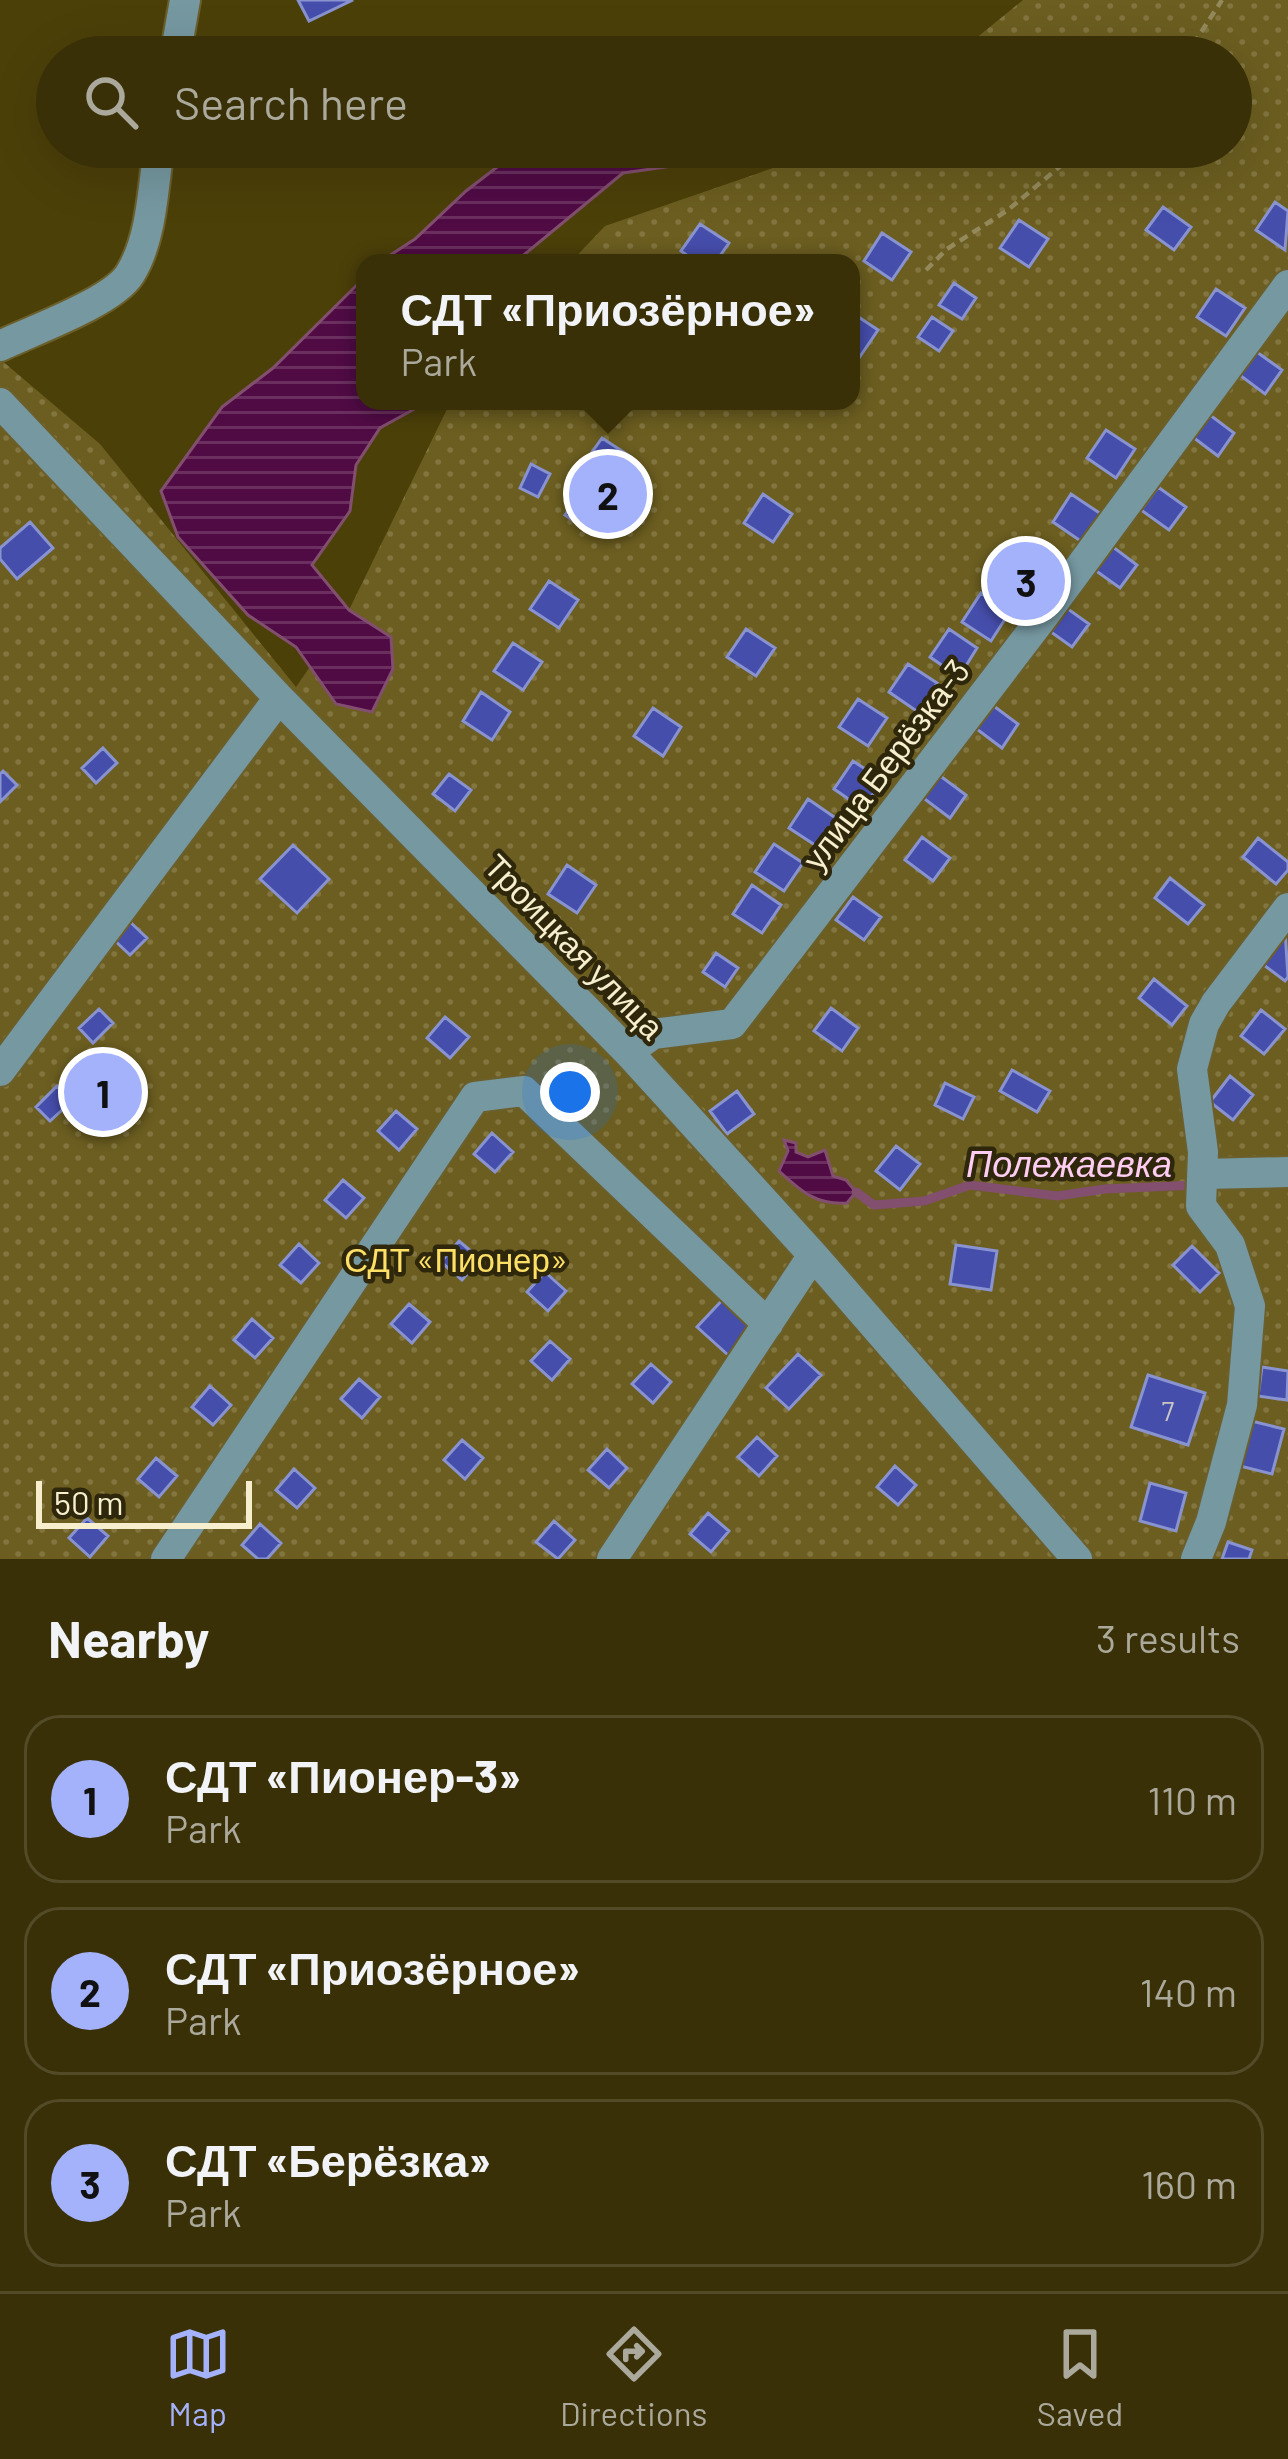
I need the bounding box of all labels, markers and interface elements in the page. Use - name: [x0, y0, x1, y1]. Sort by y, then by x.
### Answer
- search box: [36, 36, 1252, 168]
- icon: search: [78, 69, 144, 135]
- text: Search here: [174, 75, 408, 129]
- popup: [356, 254, 860, 410]
- text: СДТ «Приозёрное»: [400, 281, 816, 335]
- text: Park: [400, 337, 477, 384]
- pin: 2: [569, 449, 647, 539]
- pin: 3: [987, 536, 1065, 626]
- street label: улица Берёзка-3: [793, 651, 977, 877]
- street label: Троицкая улица: [477, 845, 674, 1047]
- pin: 1: [64, 1047, 142, 1137]
- your location: [540, 1062, 600, 1122]
- water label: Полежаевка: [966, 1141, 1172, 1184]
- park label: СДТ «Пионер»: [344, 1239, 568, 1279]
- house number: 7: [1162, 1394, 1175, 1426]
- scale bar: [36, 1475, 252, 1528]
- text: 50 m: [54, 1482, 124, 1522]
- text: Nearby: [48, 1607, 209, 1668]
- text: 3 results: [1096, 1614, 1240, 1661]
- text: СДТ «Пионер-3»: [165, 1748, 521, 1802]
- text: 1: [83, 1776, 97, 1823]
- text: 110 m: [1147, 1776, 1237, 1823]
- text: Park: [165, 1804, 242, 1851]
- text: СДТ «Приозёрное»: [165, 1940, 580, 1994]
- text: 2: [79, 1968, 101, 2015]
- text: 140 m: [1140, 1968, 1237, 2015]
- text: Park: [165, 1996, 242, 2043]
- text: СДТ «Берёзка»: [165, 2132, 491, 2186]
- text: 3: [79, 2160, 101, 2207]
- text: 160 m: [1141, 2160, 1237, 2207]
- text: Park: [165, 2188, 242, 2235]
- tab: Map: [165, 2321, 231, 2433]
- tab: Directions: [560, 2321, 707, 2433]
- tab: Saved: [1037, 2321, 1123, 2433]

